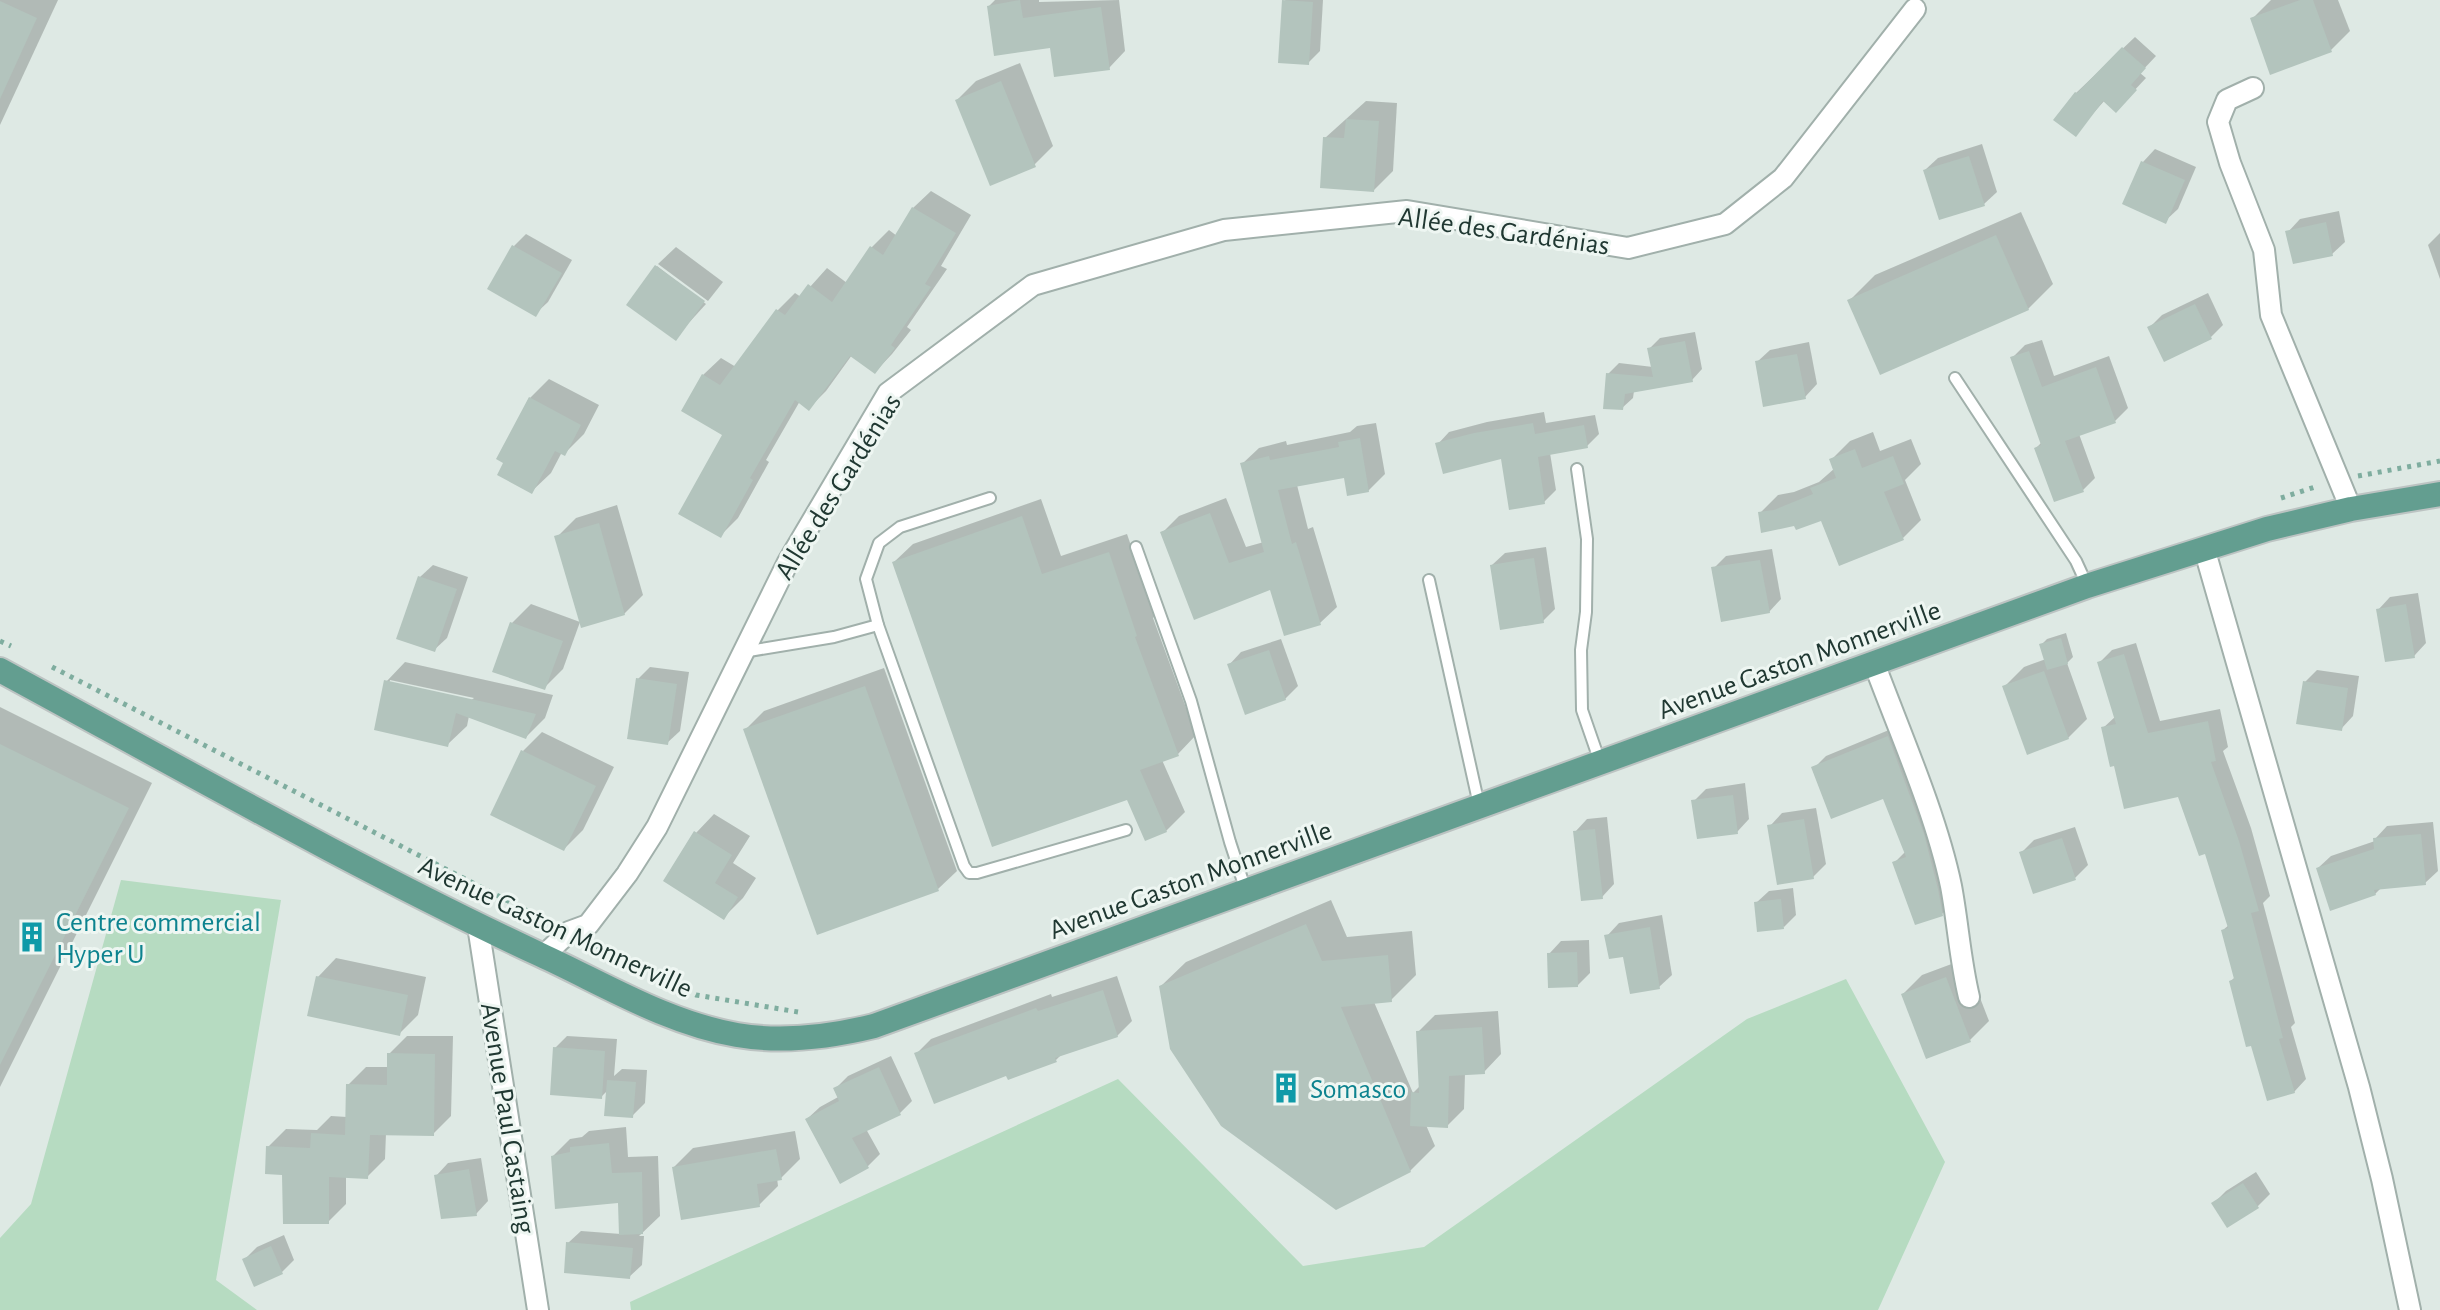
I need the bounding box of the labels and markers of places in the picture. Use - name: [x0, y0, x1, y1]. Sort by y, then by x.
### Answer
- place label: Centre commercial Hyper U: [56, 909, 261, 969]
- building icon: Centre commercial Hyper U: [15, 920, 49, 954]
- building icon: Somasco: [1269, 1071, 1303, 1105]
- place label: Somasco: [1310, 1076, 1406, 1104]

